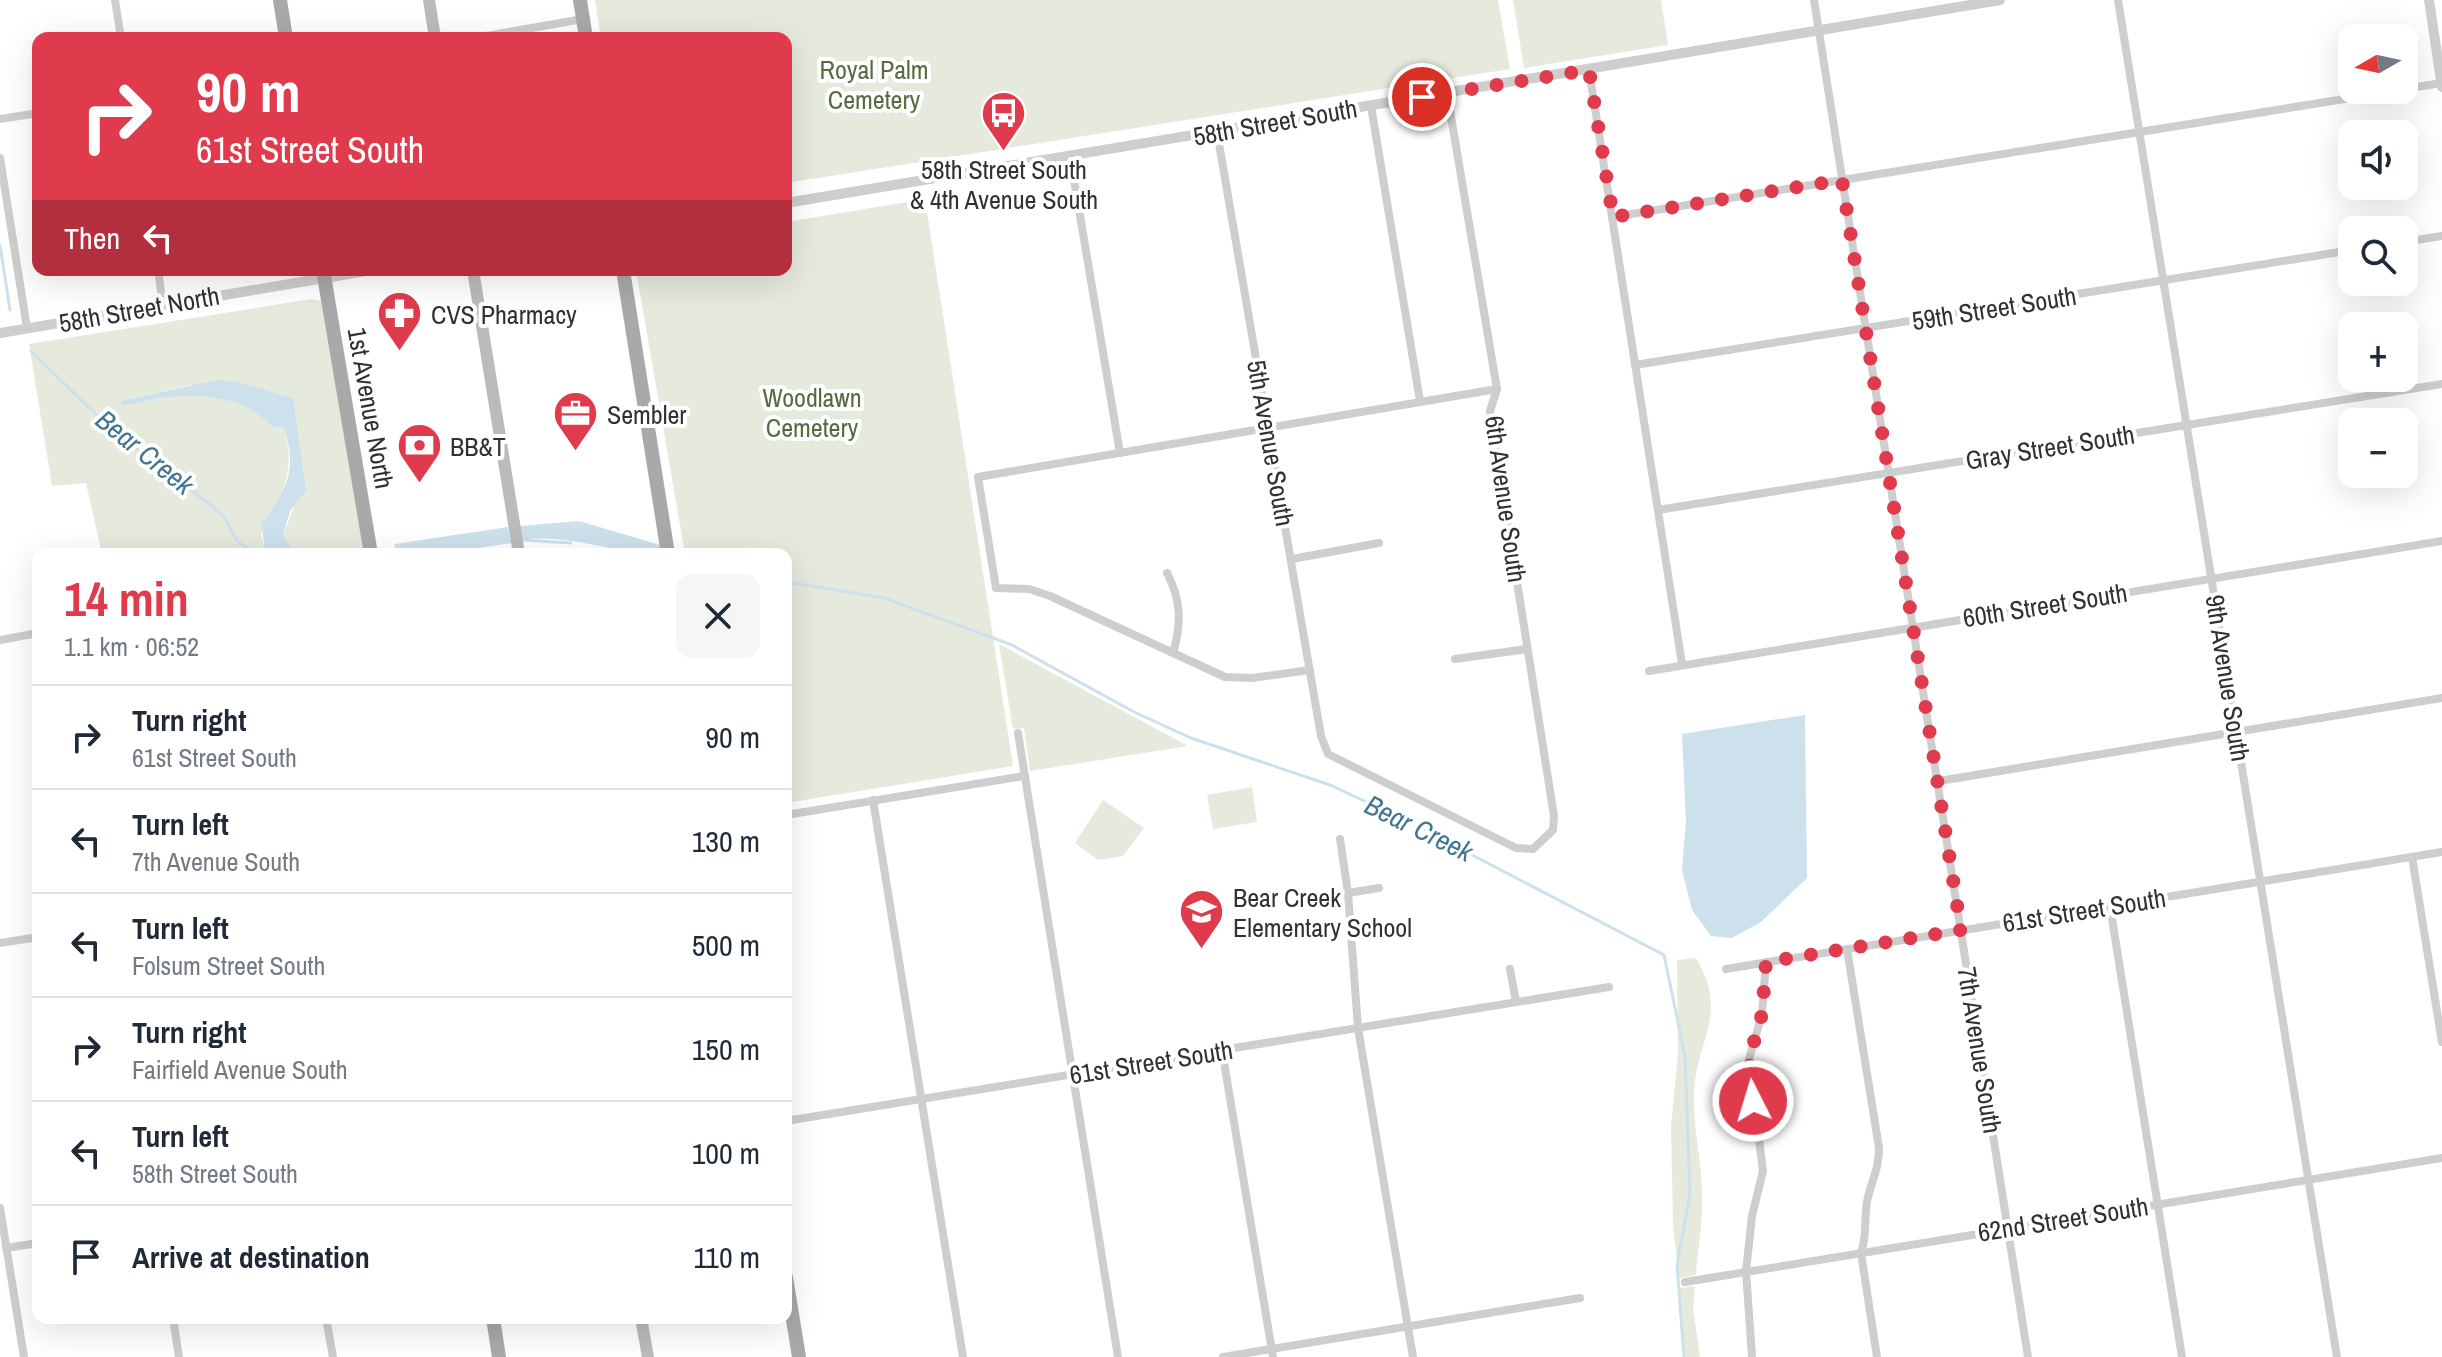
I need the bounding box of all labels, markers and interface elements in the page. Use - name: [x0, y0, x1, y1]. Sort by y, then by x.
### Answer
- north arrow: [2338, 24, 2418, 104]
- map controls: [2338, 24, 2418, 488]
- park label: Royal Palm Cemetery: [820, 52, 929, 117]
- text: 90 m: [196, 54, 301, 129]
- pin: [1388, 63, 1456, 131]
- icon: right: [64, 64, 168, 168]
- icon: arrive: [1400, 75, 1444, 119]
- bus stop icon: 58th Street South & 4th Avenue South: [980, 90, 1028, 153]
- street label: 58th Street South: [1190, 90, 1360, 154]
- button: sound: [2338, 120, 2418, 200]
- text: 61st Street South: [196, 126, 424, 174]
- place label: 58th Street South & 4th Avenue South: [910, 152, 1098, 217]
- icon: left: [136, 216, 180, 260]
- button: search: [2338, 216, 2418, 296]
- text: Then: [64, 218, 120, 258]
- street label: 58th Street North: [56, 278, 222, 340]
- street label: 59th Street South: [1909, 278, 2079, 338]
- pharmacy icon: CVS Pharmacy: [376, 290, 424, 353]
- place label: CVS Pharmacy: [431, 297, 577, 332]
- button: +: [2338, 312, 2418, 392]
- street label: 1st Avenue North: [340, 325, 402, 491]
- street label: 5th Avenue South: [1239, 357, 1303, 529]
- park label: Woodlawn Cemetery: [762, 380, 862, 445]
- office icon: Sembler: [552, 390, 600, 453]
- place label: Sembler: [607, 397, 686, 432]
- water label: Bear Creek: [88, 401, 203, 504]
- button: −: [2338, 408, 2418, 488]
- street label: 6th Avenue South: [1477, 413, 1535, 585]
- street label: Gray Street South: [1963, 416, 2137, 478]
- bank icon: BB&T: [395, 422, 443, 485]
- place label: BB&T: [450, 429, 506, 464]
- text: 14 min: [64, 566, 189, 631]
- button: close: [676, 574, 760, 658]
- street label: 60th Street South: [1960, 575, 2130, 635]
- street label: 9th Avenue South: [2198, 592, 2258, 764]
- text: 1.1 km · 06:52: [64, 629, 199, 664]
- text: Turn right: [132, 700, 246, 740]
- icon: right: [64, 715, 108, 759]
- text: 90 m: [705, 717, 760, 757]
- text: 61st Street South: [132, 740, 297, 775]
- water label: Bear Creek: [1358, 785, 1481, 871]
- text: Turn left: [132, 804, 229, 844]
- icon: left: [64, 819, 108, 863]
- text: 130 m: [692, 821, 760, 861]
- text: 7th Avenue South: [132, 844, 300, 879]
- place label: Bear Creek Elementary School: [1233, 880, 1412, 945]
- street label: 61st Street South: [2000, 880, 2168, 940]
- school or university icon: Bear Creek Elementary School: [1178, 888, 1226, 951]
- text: Turn left: [132, 908, 229, 948]
- icon: left: [64, 923, 108, 967]
- text: 500 m: [692, 925, 760, 965]
- text: Folsum Street South: [132, 948, 325, 983]
- street label: 7th Avenue South: [1950, 964, 2010, 1136]
- text: Turn right: [132, 1012, 246, 1052]
- icon: right: [64, 1027, 108, 1071]
- text: 150 m: [692, 1029, 760, 1069]
- street label: 61st Street South: [1067, 1032, 1235, 1092]
- text: Fairfield Avenue South: [132, 1052, 348, 1087]
- position arrow: [1711, 1059, 1795, 1143]
- text: Turn left: [132, 1116, 229, 1156]
- icon: left: [64, 1131, 108, 1175]
- text: 100 m: [692, 1133, 760, 1173]
- text: 58th Street South: [132, 1156, 298, 1191]
- street label: 62nd Street South: [1975, 1188, 2151, 1250]
- icon: arrive: [64, 1235, 108, 1279]
- text: Arrive at destination: [132, 1237, 370, 1277]
- text: 110 m: [693, 1237, 760, 1277]

